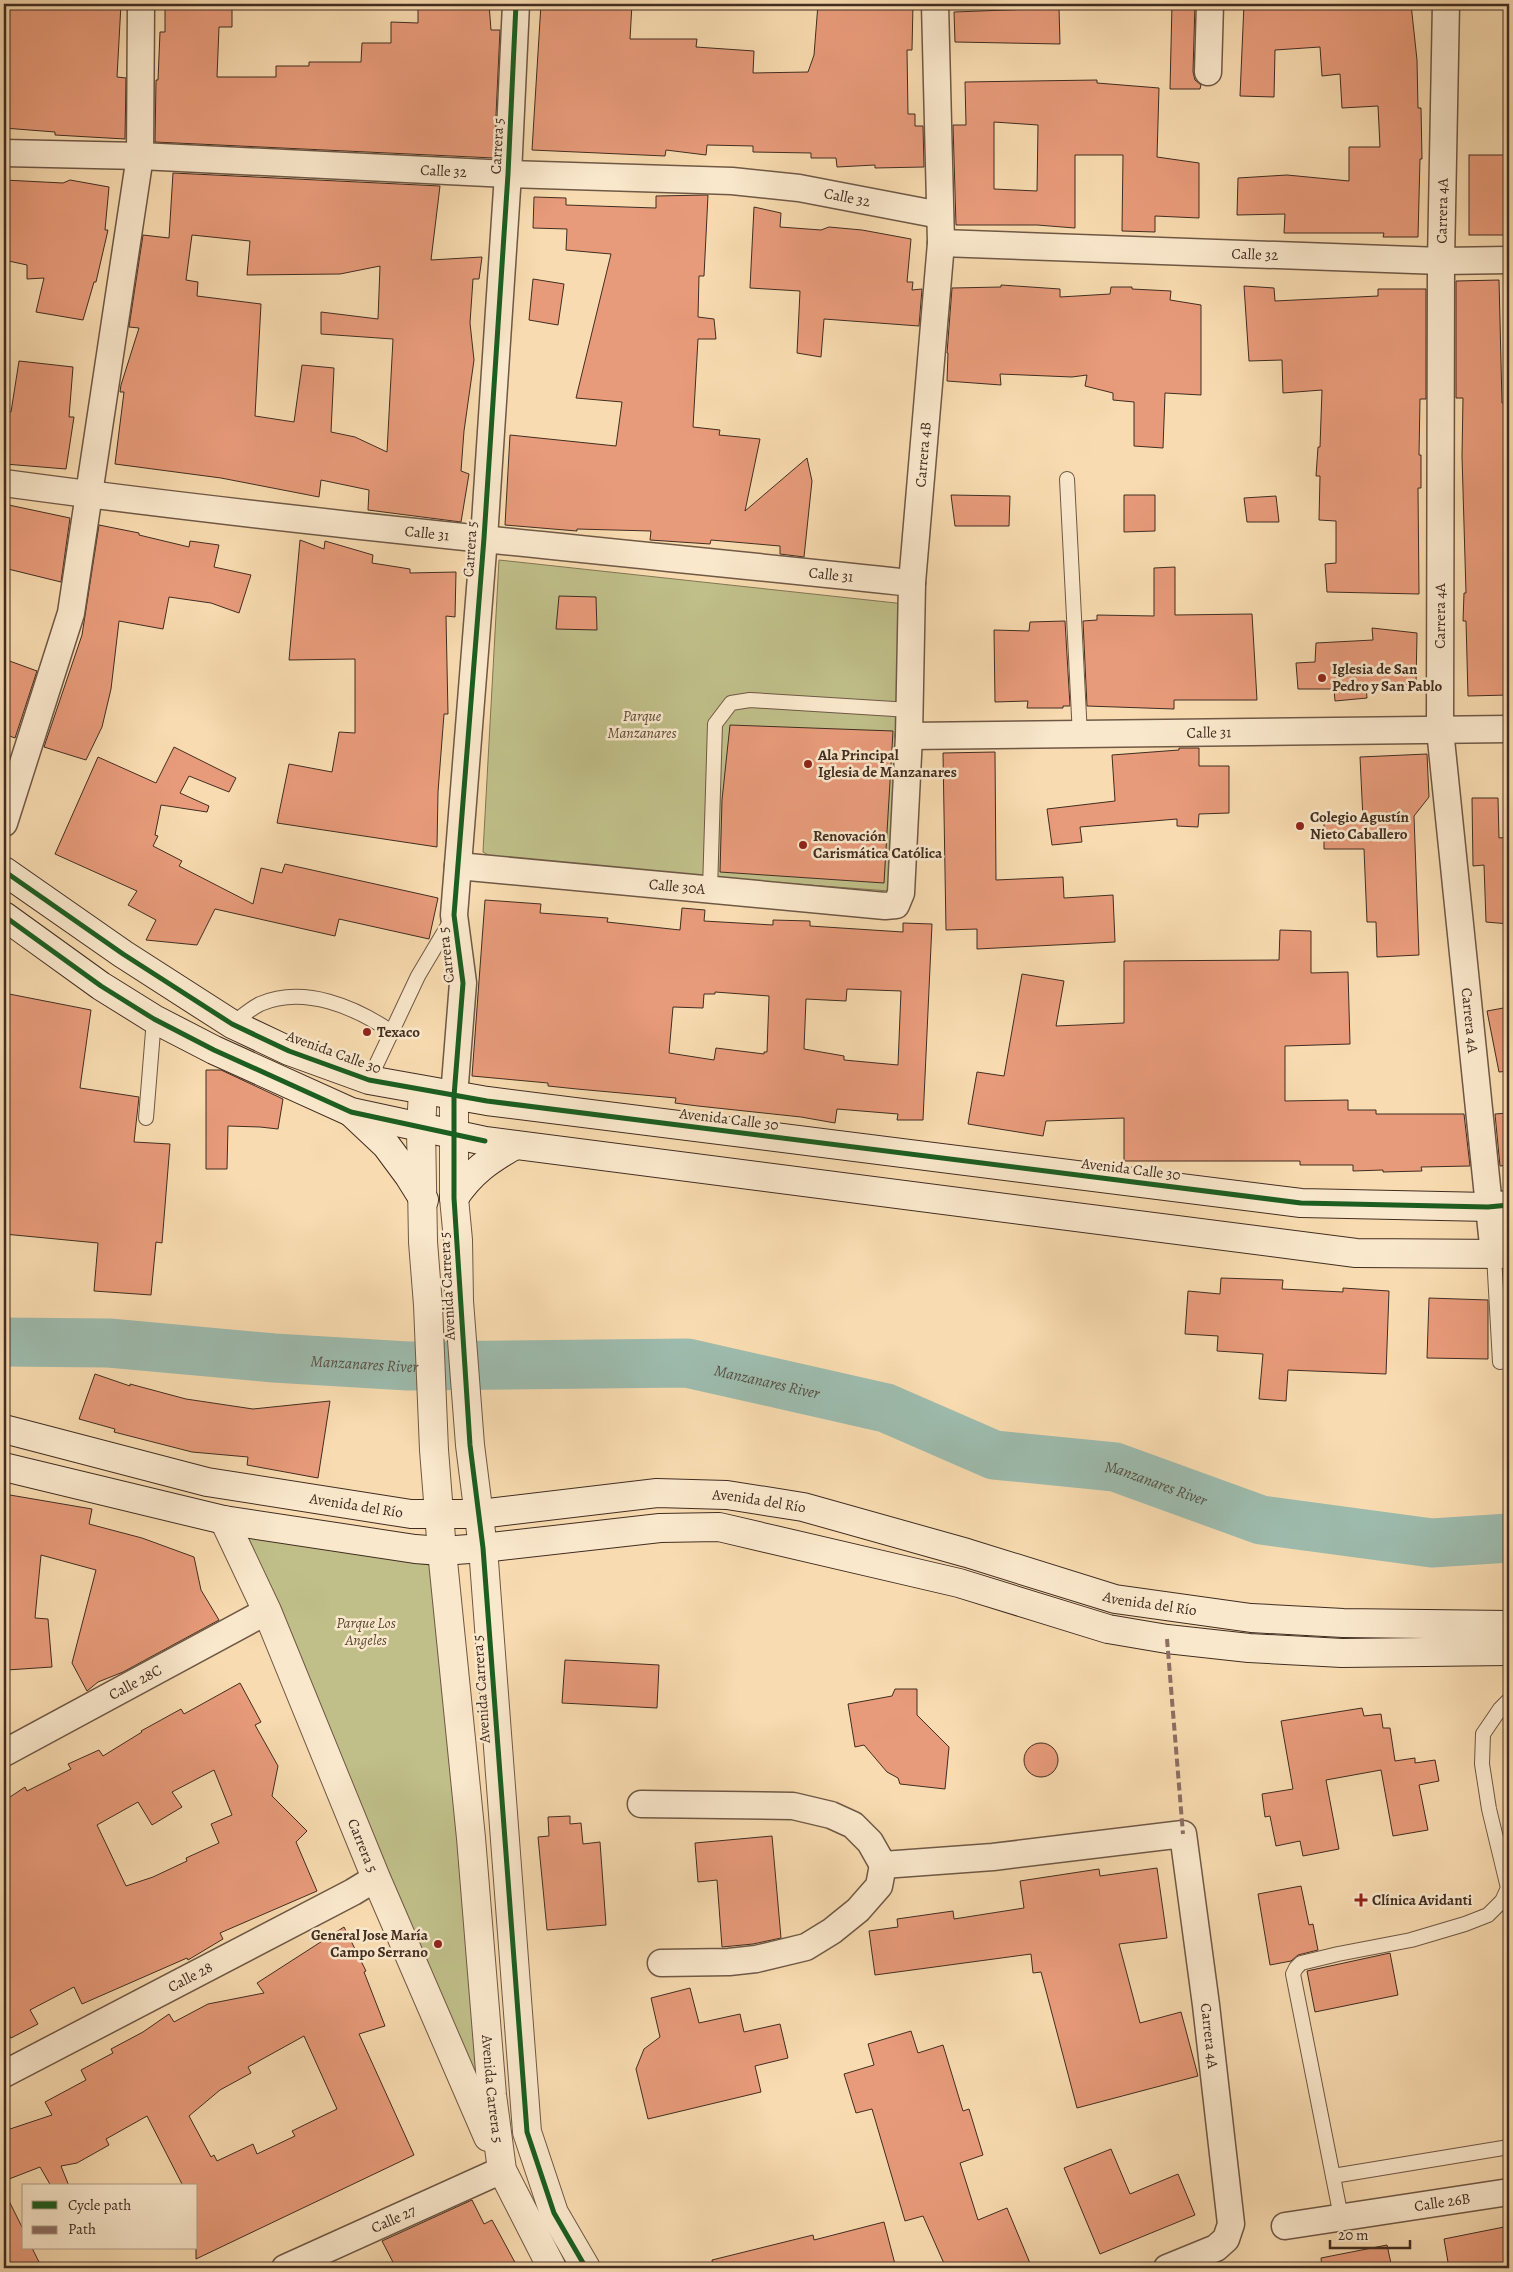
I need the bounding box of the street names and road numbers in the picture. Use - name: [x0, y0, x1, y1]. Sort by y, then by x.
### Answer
- street label: Carrera 5: [486, 117, 508, 175]
- street label: Calle 32: [420, 160, 467, 182]
- street label: Carrera 4A: [1431, 178, 1453, 244]
- street label: Calle 32: [822, 183, 872, 211]
- street label: Calle 32: [1231, 243, 1279, 265]
- street label: Carrera 4B: [910, 421, 936, 488]
- street label: Carrera 5: [458, 520, 482, 578]
- street label: Calle 31: [404, 521, 450, 545]
- street label: Calle 31: [808, 562, 854, 587]
- street label: Carrera 4A: [1430, 583, 1450, 649]
- street label: Calle 31: [1186, 722, 1232, 743]
- street label: Calle 30A: [648, 874, 706, 899]
- street label: Carrera 5: [433, 926, 459, 984]
- street label: Carrera 4A: [1457, 987, 1483, 1054]
- street label: Avenida Calle 30: [283, 1025, 384, 1078]
- street label: Avenida Calle 30: [677, 1103, 780, 1135]
- street label: Avenida Calle 30: [1079, 1153, 1182, 1185]
- street label: Avenida Carrera 5: [434, 1231, 460, 1342]
- street label: Avenida del Río: [711, 1485, 807, 1517]
- street label: Avenida del Río: [307, 1488, 405, 1523]
- street label: Avenida del Río: [1100, 1586, 1198, 1620]
- street label: Avenida Carrera 5: [467, 1634, 495, 1745]
- street label: Calle 28C: [105, 1660, 165, 1705]
- street label: Carrera 5: [343, 1816, 383, 1876]
- street label: Calle 28: [164, 1957, 216, 1997]
- street label: Carrera 4A: [1196, 2002, 1223, 2070]
- street label: Avenida Carrera 5: [477, 2033, 508, 2144]
- street label: Calle 26B: [1413, 2188, 1472, 2216]
- street label: Calle 27: [368, 2200, 420, 2238]

